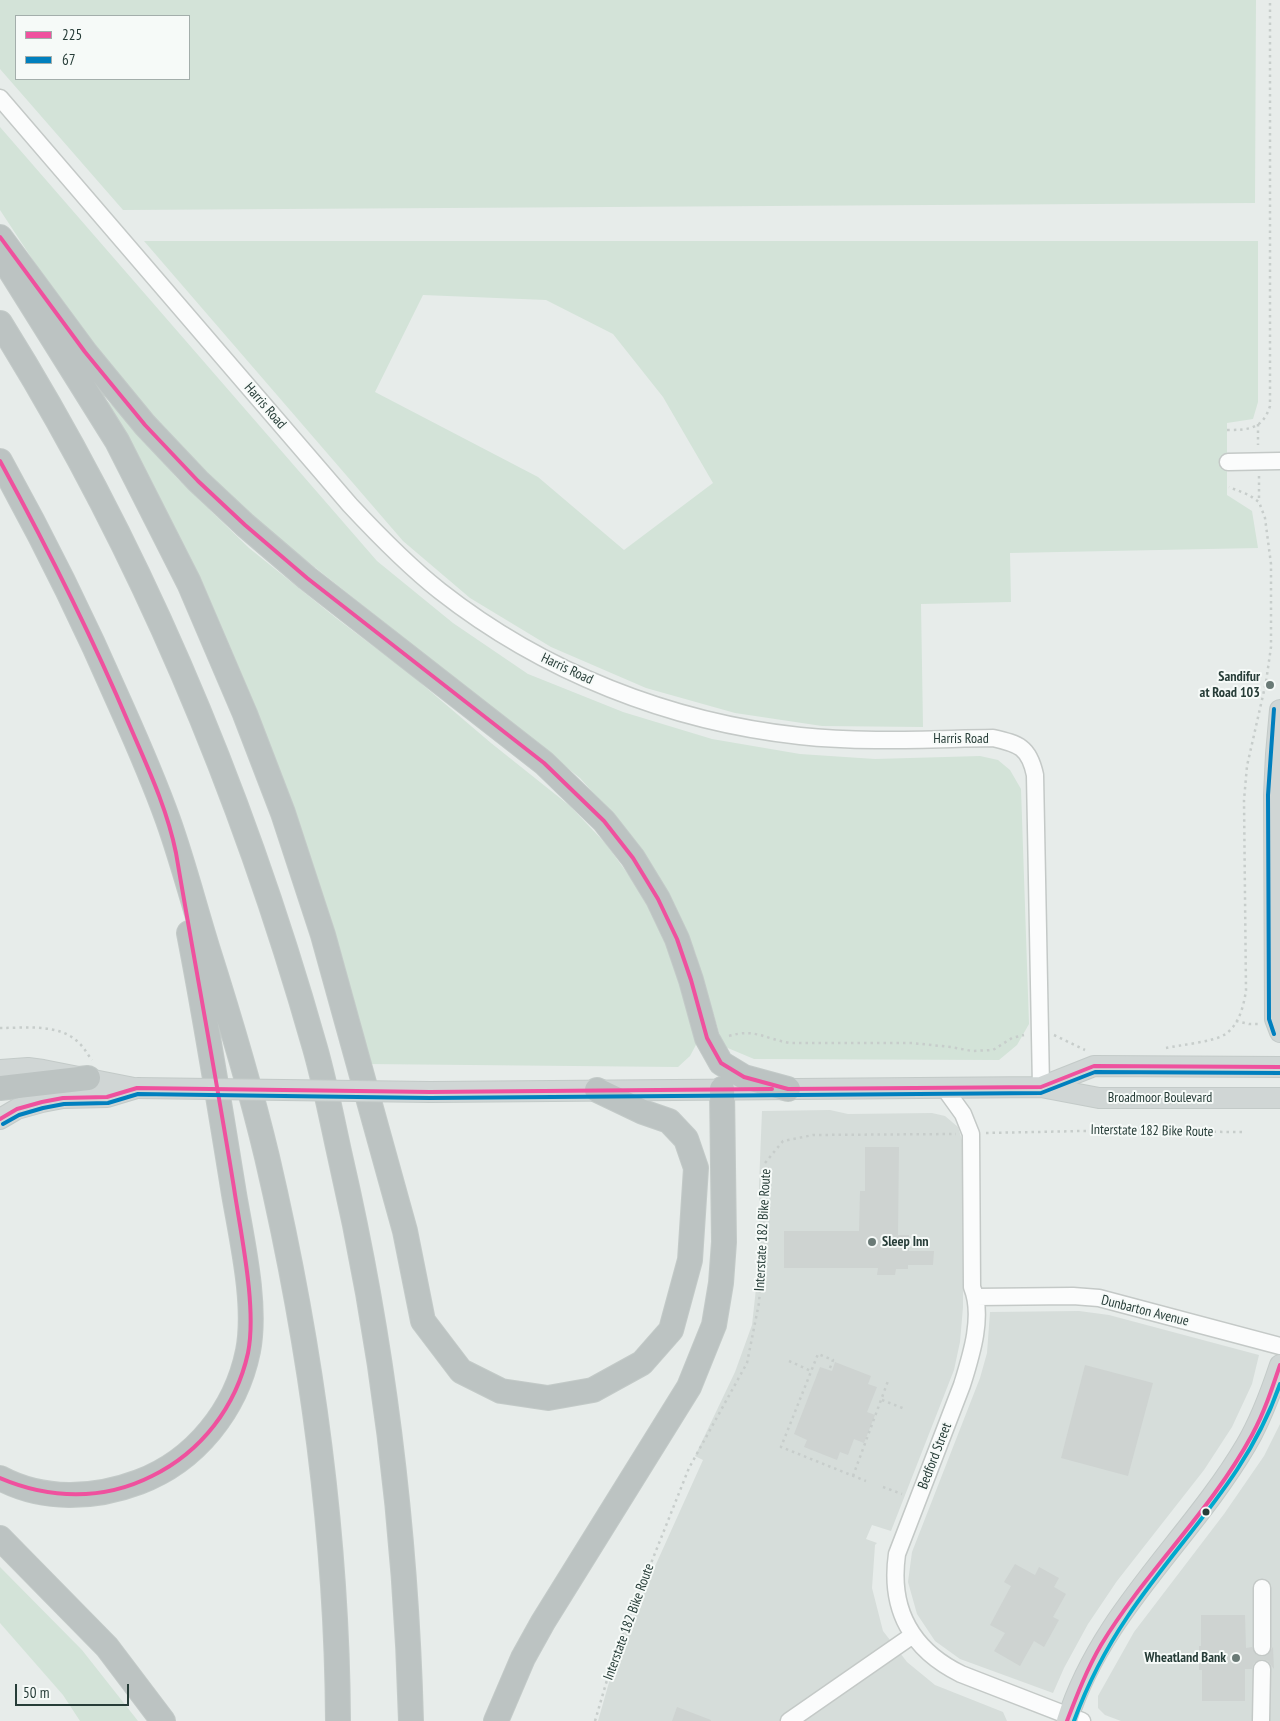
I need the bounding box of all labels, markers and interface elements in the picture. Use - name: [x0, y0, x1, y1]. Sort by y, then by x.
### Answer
- legend: [15, 15, 190, 80]
- text: 225: [62, 25, 82, 44]
- text: 67: [62, 50, 76, 69]
- street label: Harris Road: [240, 380, 290, 432]
- street label: Harris Road: [538, 650, 596, 688]
- place label: Sandifur at Road 103: [1200, 669, 1260, 702]
- marker: Sandifur at Road 103: [1264, 679, 1276, 691]
- street label: Harris Road: [933, 731, 989, 747]
- street label: Broadmoor Boulevard: [1108, 1090, 1212, 1106]
- street label: Interstate 182 Bike Route: [1090, 1122, 1214, 1140]
- street label: Interstate 182 Bike Route: [751, 1168, 775, 1292]
- place label: Sleep Inn: [882, 1234, 929, 1250]
- marker: Sleep Inn: [866, 1236, 878, 1248]
- street label: Dunbarton Avenue: [1099, 1292, 1191, 1330]
- street label: Bedford Street: [915, 1420, 955, 1492]
- unlabelled marker: [1201, 1507, 1211, 1517]
- street label: Interstate 182 Bike Route: [600, 1561, 658, 1683]
- place label: Wheatland Bank: [1145, 1650, 1226, 1666]
- marker: Wheatland Bank: [1230, 1652, 1242, 1664]
- scale bar: [18, 1674, 131, 1706]
- text: 50 m: [23, 1683, 49, 1702]

